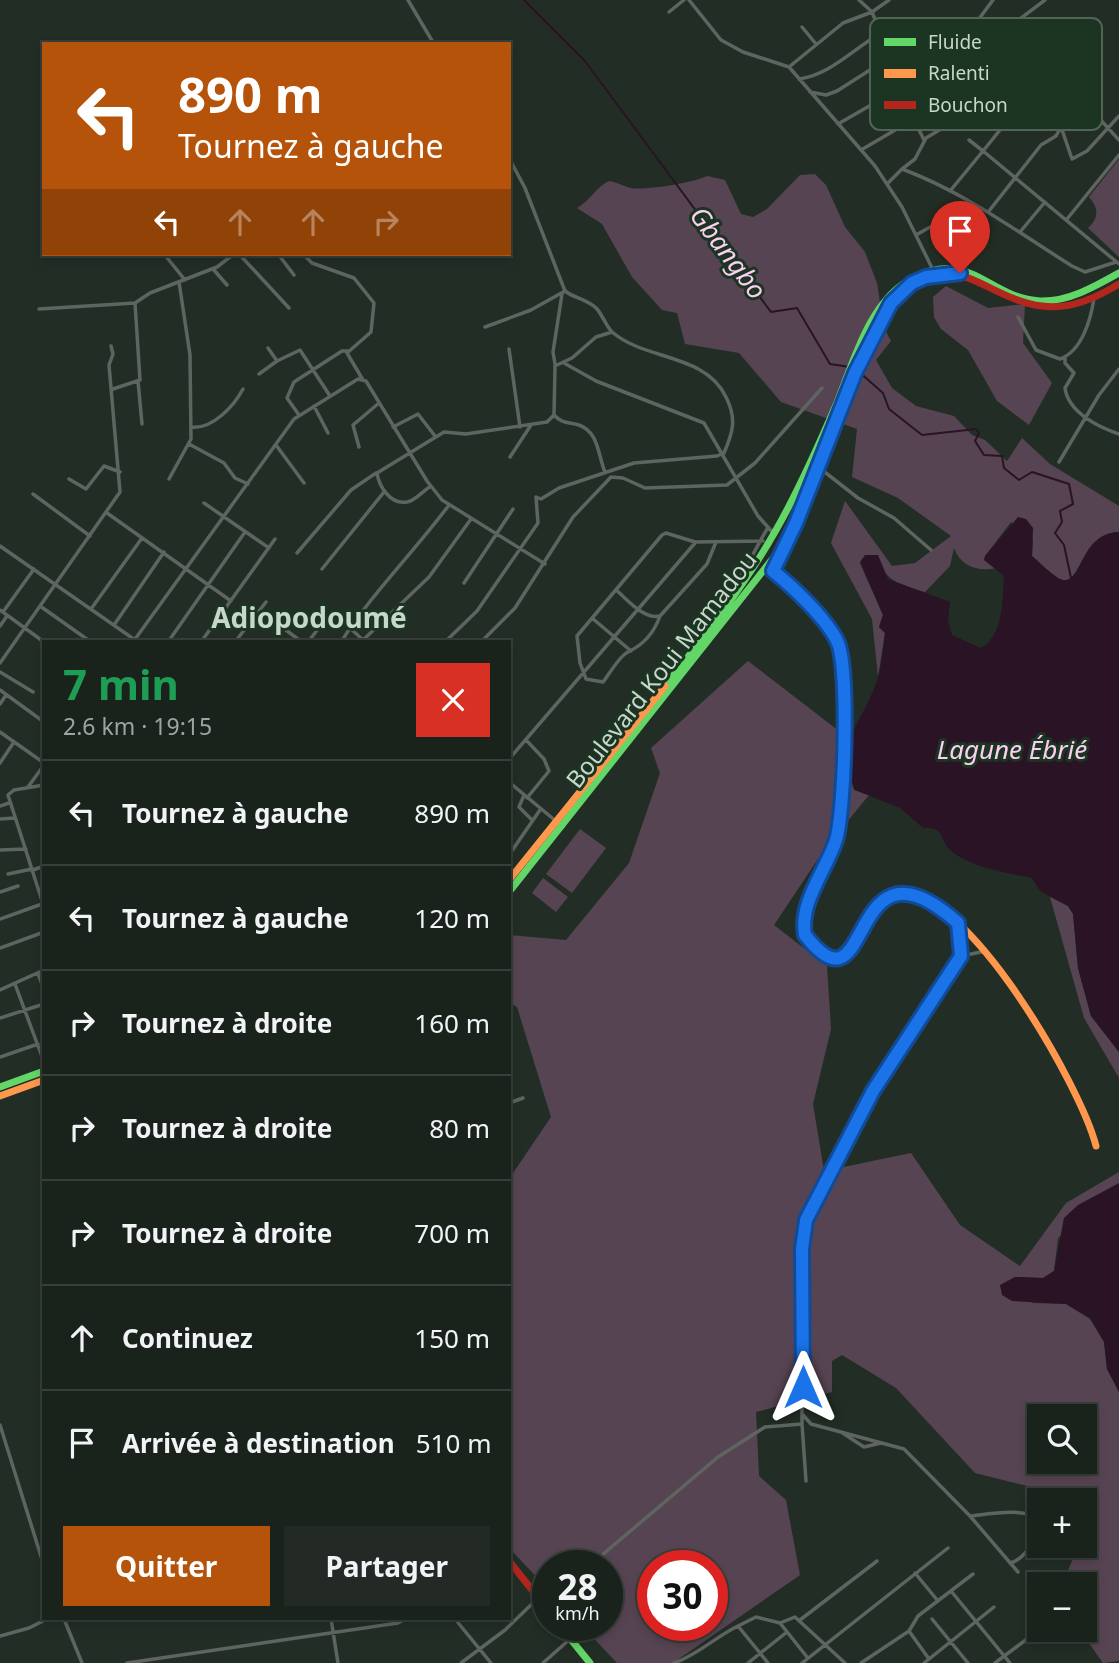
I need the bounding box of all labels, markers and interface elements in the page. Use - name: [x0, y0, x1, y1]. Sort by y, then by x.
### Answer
- legend: [870, 18, 1102, 130]
- text: Fluide: [928, 29, 982, 55]
- text: Ralenti: [928, 60, 990, 86]
- text: 890 m: [178, 61, 323, 127]
- icon: left: [63, 70, 154, 161]
- text: Bouchon: [928, 92, 1008, 118]
- text: Tournez à gauche: [178, 124, 444, 167]
- water label: Gbangbo: [682, 199, 775, 306]
- pin: [930, 201, 990, 273]
- icon: left: [148, 203, 186, 241]
- icon: ahead: [221, 203, 259, 241]
- icon: ahead: [294, 203, 332, 241]
- icon: right: [367, 203, 405, 241]
- icon: arrive: [941, 212, 979, 250]
- street label: Boulevard Koui Mamadou: [558, 544, 764, 794]
- district label: Adiopodoumé: [211, 598, 407, 636]
- text: 7 min: [63, 655, 179, 712]
- button: close: [416, 663, 490, 737]
- text: 2.6 km · 19:15: [63, 710, 212, 742]
- water label: Lagune Ébrié: [937, 731, 1087, 767]
- icon: left: [63, 794, 101, 832]
- text: Tournez à gauche: [122, 795, 349, 831]
- text: 890 m: [414, 795, 490, 831]
- icon: left: [63, 899, 101, 937]
- text: Tournez à gauche: [122, 900, 349, 936]
- text: 120 m: [414, 900, 490, 936]
- icon: right: [63, 1004, 101, 1042]
- text: Tournez à droite: [122, 1005, 332, 1041]
- text: 160 m: [414, 1005, 490, 1041]
- icon: right: [63, 1109, 101, 1147]
- text: Tournez à droite: [122, 1110, 332, 1146]
- text: 80 m: [429, 1110, 490, 1146]
- icon: right: [63, 1214, 101, 1252]
- text: Tournez à droite: [122, 1215, 332, 1251]
- text: 700 m: [414, 1215, 490, 1251]
- icon: ahead: [63, 1319, 101, 1357]
- text: Continuez: [122, 1320, 253, 1356]
- text: 150 m: [414, 1320, 490, 1356]
- position arrow: [766, 1350, 840, 1424]
- map controls: [1027, 1404, 1097, 1642]
- button: search: [1027, 1404, 1097, 1474]
- icon: arrive: [63, 1424, 101, 1462]
- text: Arrivée à destination: [122, 1425, 395, 1461]
- text: 510 m: [416, 1425, 491, 1461]
- button: +: [1027, 1488, 1097, 1558]
- button: Quitter: [63, 1526, 270, 1606]
- button: Partager: [284, 1526, 490, 1606]
- speed limit sign: 30: [637, 1550, 728, 1641]
- text: 28: [557, 1563, 598, 1610]
- button: −: [1027, 1572, 1097, 1642]
- text: km/h: [555, 1601, 600, 1625]

